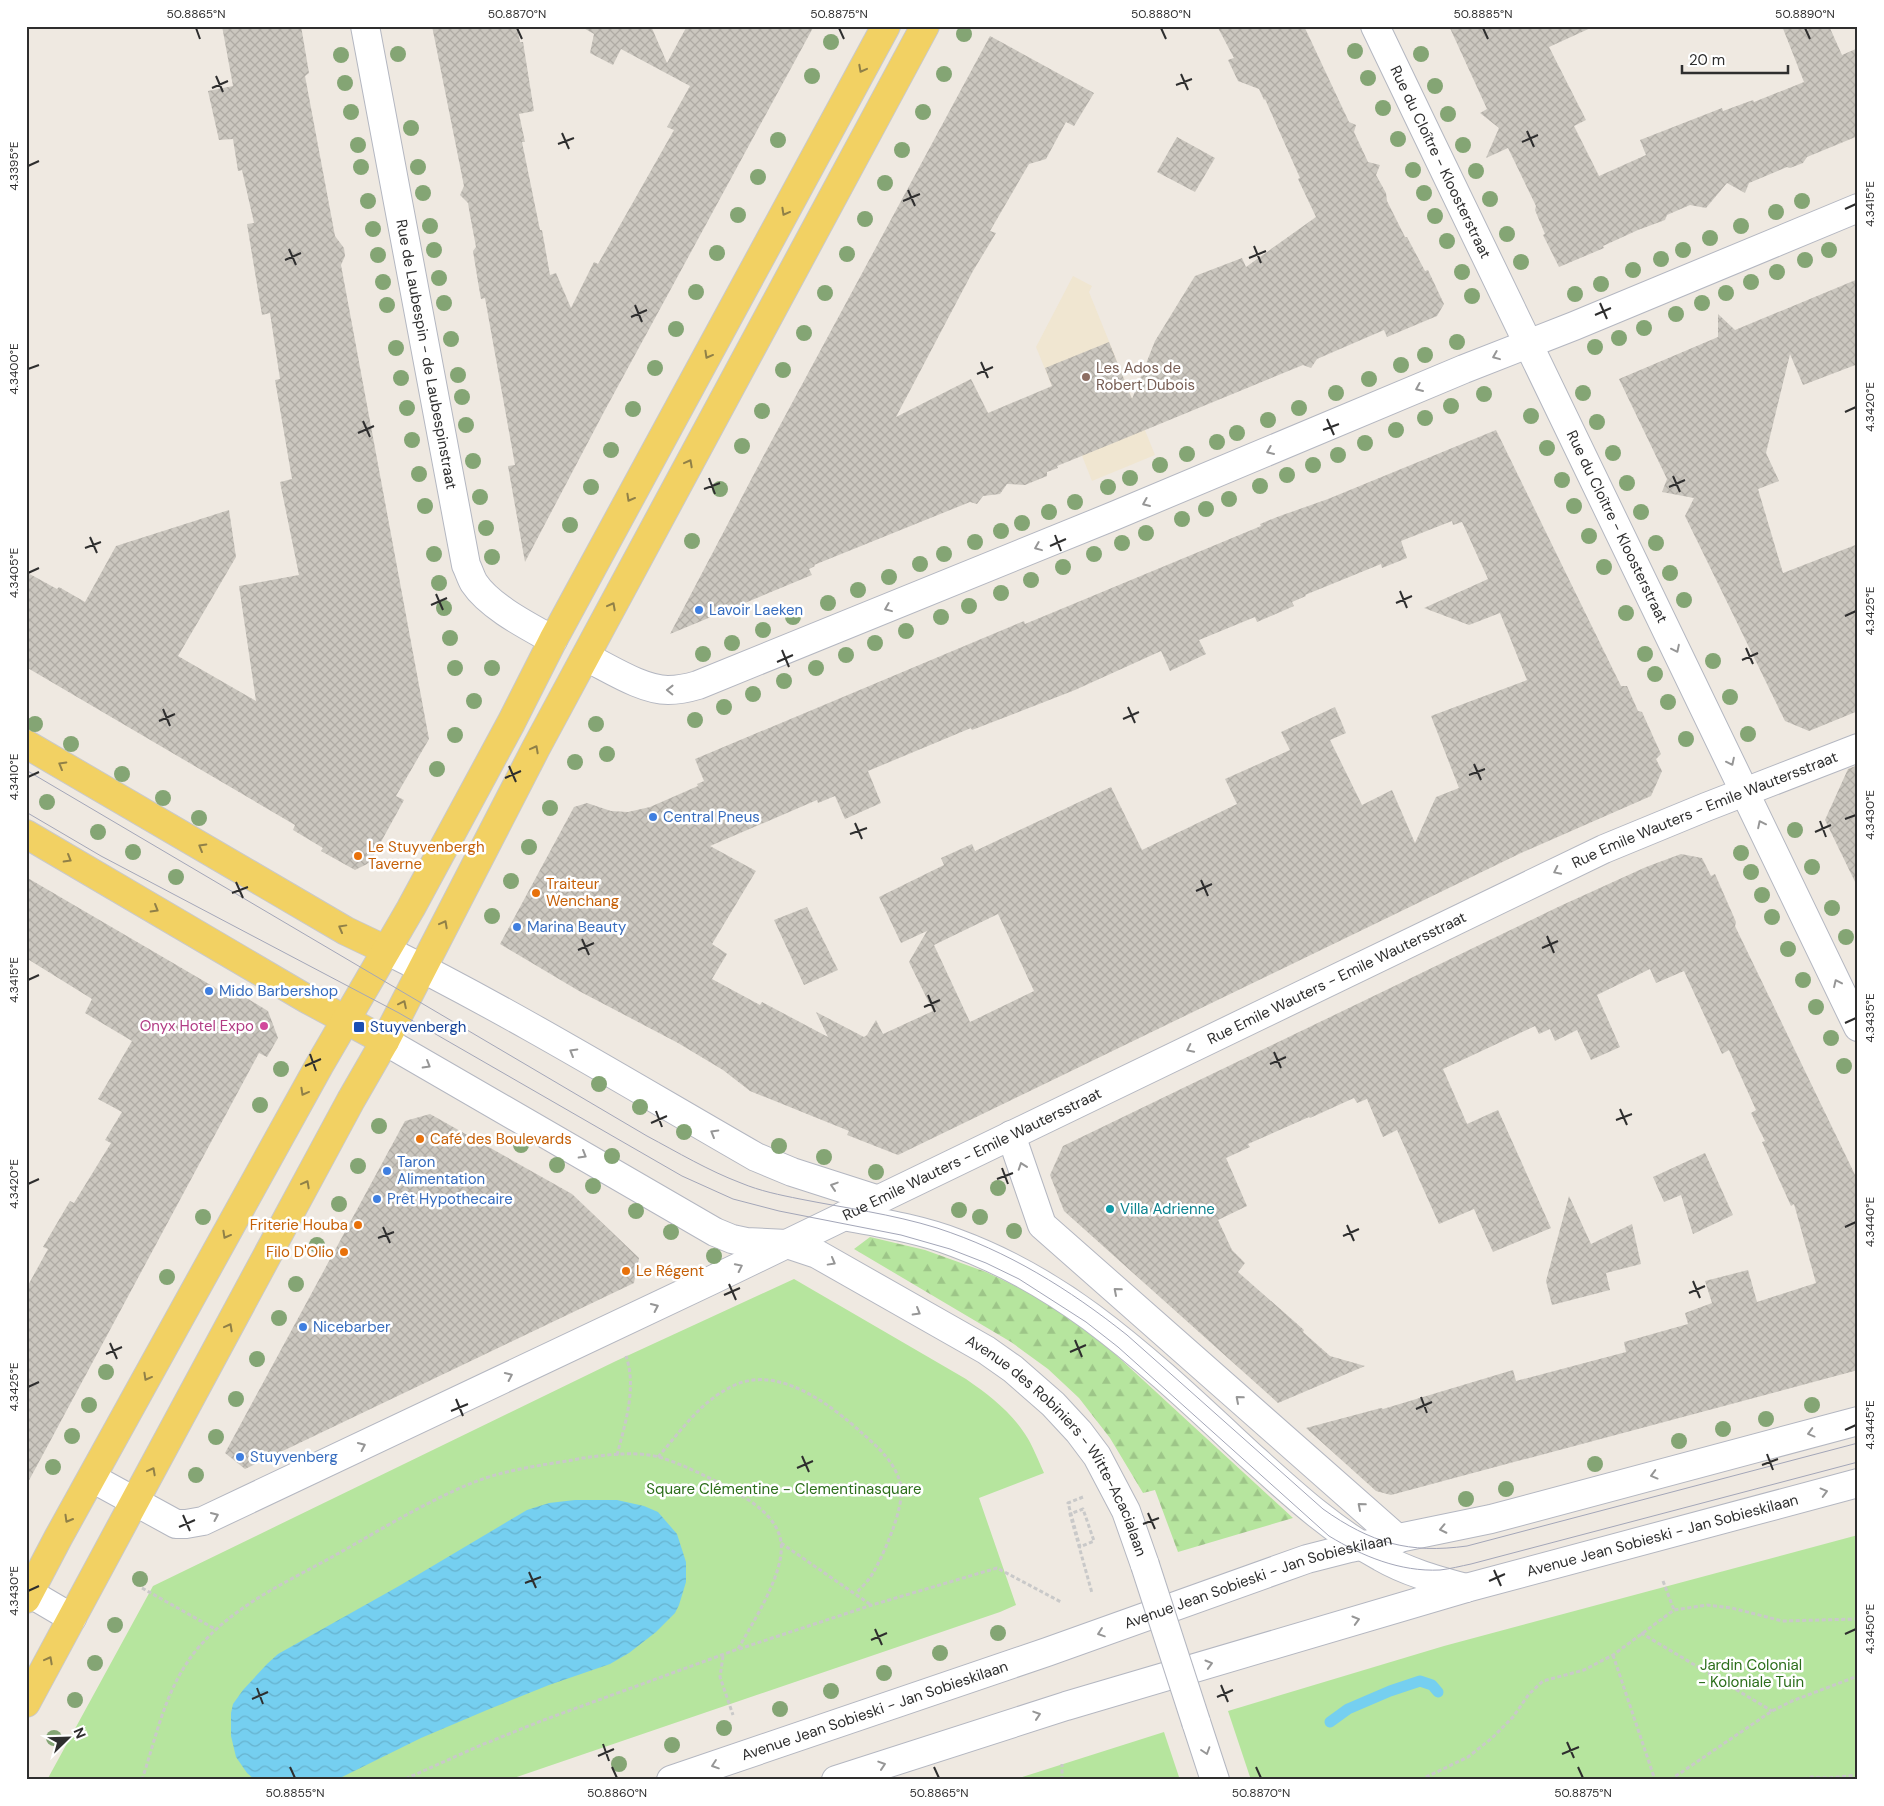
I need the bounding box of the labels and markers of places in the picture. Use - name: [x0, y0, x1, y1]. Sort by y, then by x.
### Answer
- place label: Les Ados de Robert Dubois: [1096, 358, 1195, 395]
- marker: Les Ados de Robert Dubois: [1080, 371, 1092, 383]
- place label: Lavoir Laeken: [709, 600, 803, 620]
- marker: Lavoir Laeken: [693, 604, 705, 616]
- place label: Central Pneus: [663, 807, 760, 827]
- marker: Central Pneus: [647, 811, 659, 823]
- place label: Le Stuyvenbergh Taverne: [368, 837, 485, 874]
- marker: Le Stuyvenbergh Taverne: [352, 850, 364, 862]
- place label: Traiteur Wenchang: [546, 874, 619, 911]
- marker: Traiteur Wenchang: [530, 887, 542, 899]
- place label: Marina Beauty: [527, 917, 627, 937]
- marker: Marina Beauty: [511, 921, 523, 933]
- place label: Mido Barbershop: [219, 981, 338, 1001]
- marker: Mido Barbershop: [203, 985, 215, 997]
- place label: Onyx Hotel Expo: [140, 1016, 254, 1036]
- place label: Stuyvenbergh: [370, 1017, 466, 1037]
- marker: Onyx Hotel Expo: [258, 1020, 270, 1032]
- marker: Stuyvenbergh: [352, 1020, 366, 1034]
- place label: Café des Boulevards: [430, 1129, 572, 1149]
- marker: Café des Boulevards: [414, 1133, 426, 1145]
- place label: Taron Alimentation: [397, 1152, 485, 1189]
- marker: Taron Alimentation: [381, 1165, 393, 1177]
- place label: Prêt Hypothecaire: [387, 1189, 513, 1209]
- marker: Prêt Hypothecaire: [371, 1193, 383, 1205]
- place label: Villa Adrienne: [1120, 1199, 1215, 1219]
- marker: Villa Adrienne: [1104, 1203, 1116, 1215]
- place label: Friterie Houba: [250, 1215, 348, 1235]
- marker: Friterie Houba: [352, 1219, 364, 1231]
- place label: Filo D'Olio: [266, 1242, 334, 1262]
- marker: Filo D'Olio: [338, 1246, 350, 1258]
- place label: Le Régent: [636, 1261, 704, 1281]
- marker: Le Régent: [620, 1265, 632, 1277]
- place label: Nicebarber: [313, 1317, 391, 1337]
- marker: Nicebarber: [297, 1321, 309, 1333]
- place label: Stuyvenberg: [250, 1447, 338, 1467]
- marker: Stuyvenberg: [234, 1451, 246, 1463]

